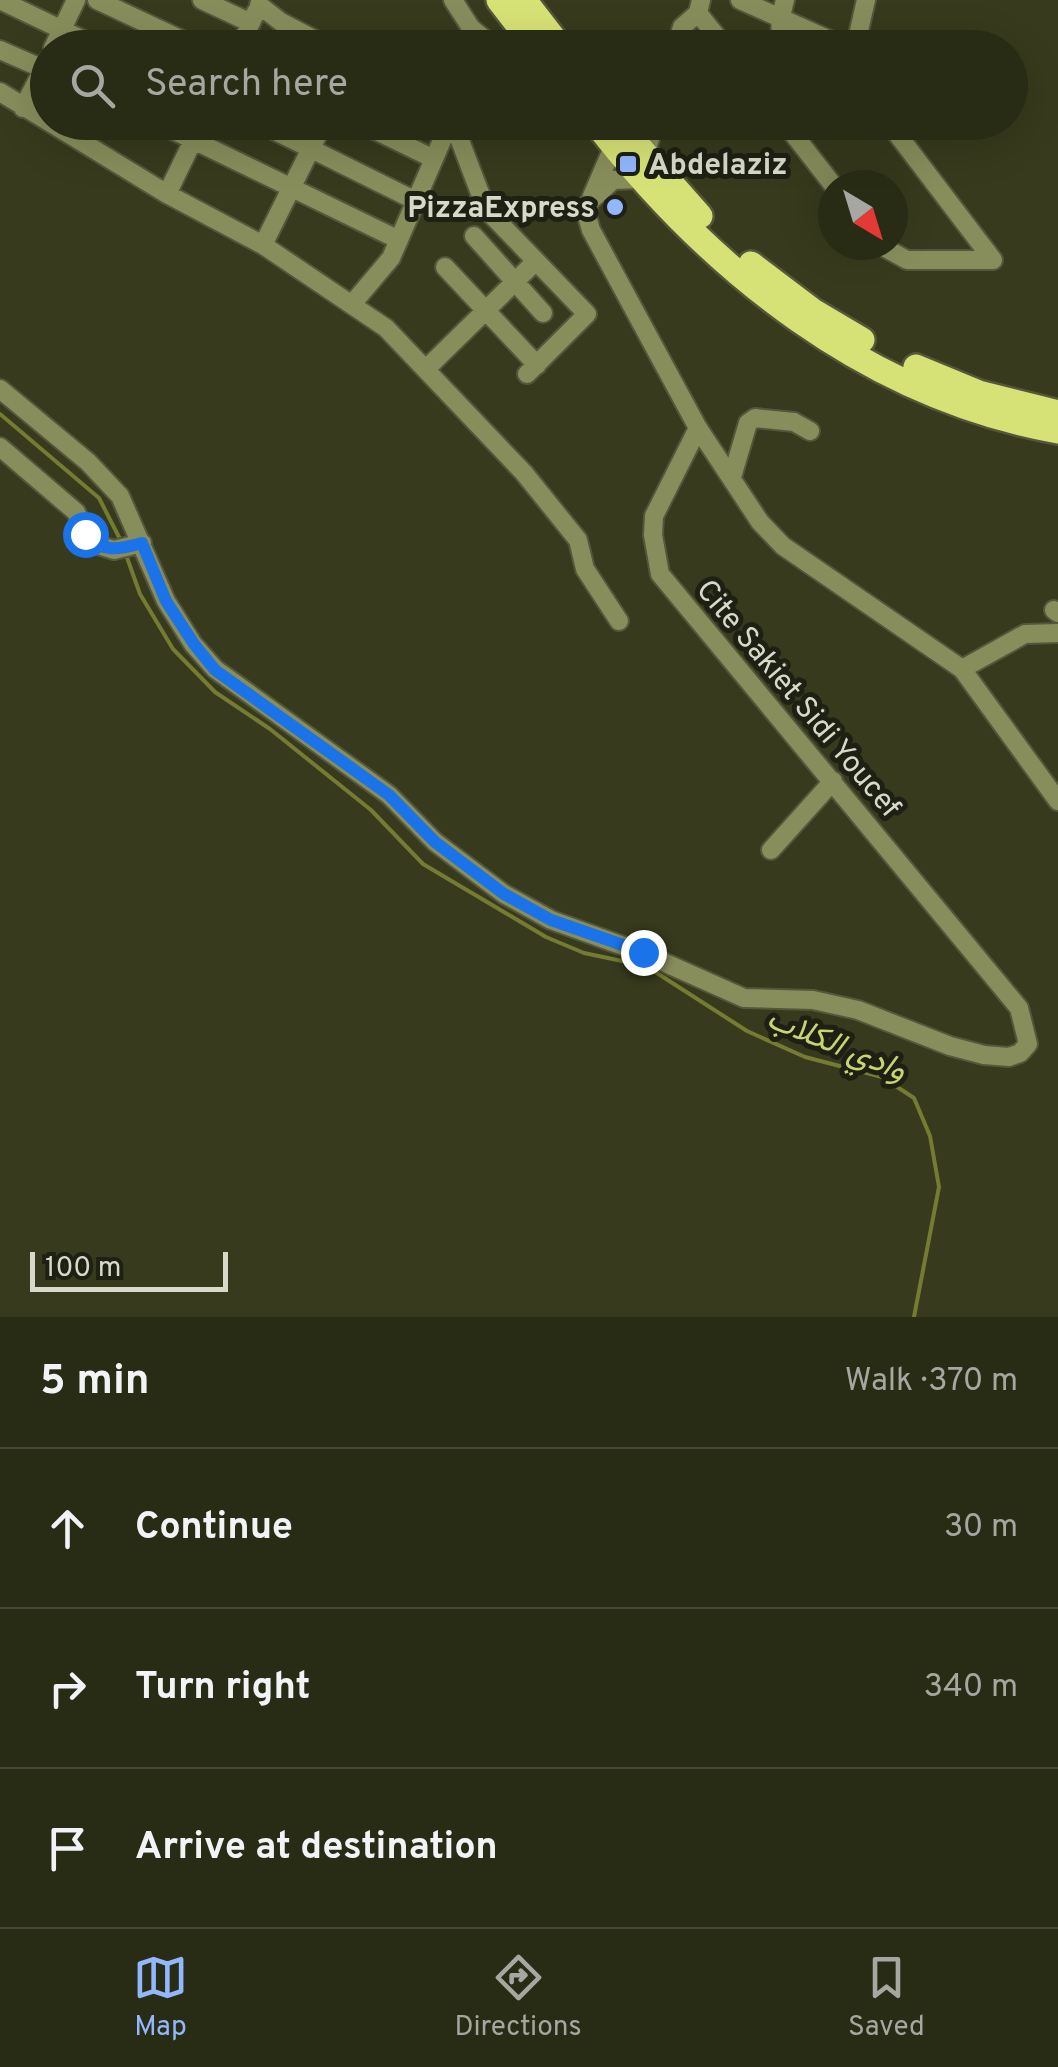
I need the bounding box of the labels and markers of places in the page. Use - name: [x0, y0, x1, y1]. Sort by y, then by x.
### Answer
- place label: Abdelaziz: [648, 148, 788, 185]
- marker: Abdelaziz: [617, 153, 639, 175]
- place label: PizzaExpress: [407, 191, 595, 228]
- marker: PizzaExpress: [604, 196, 626, 218]

